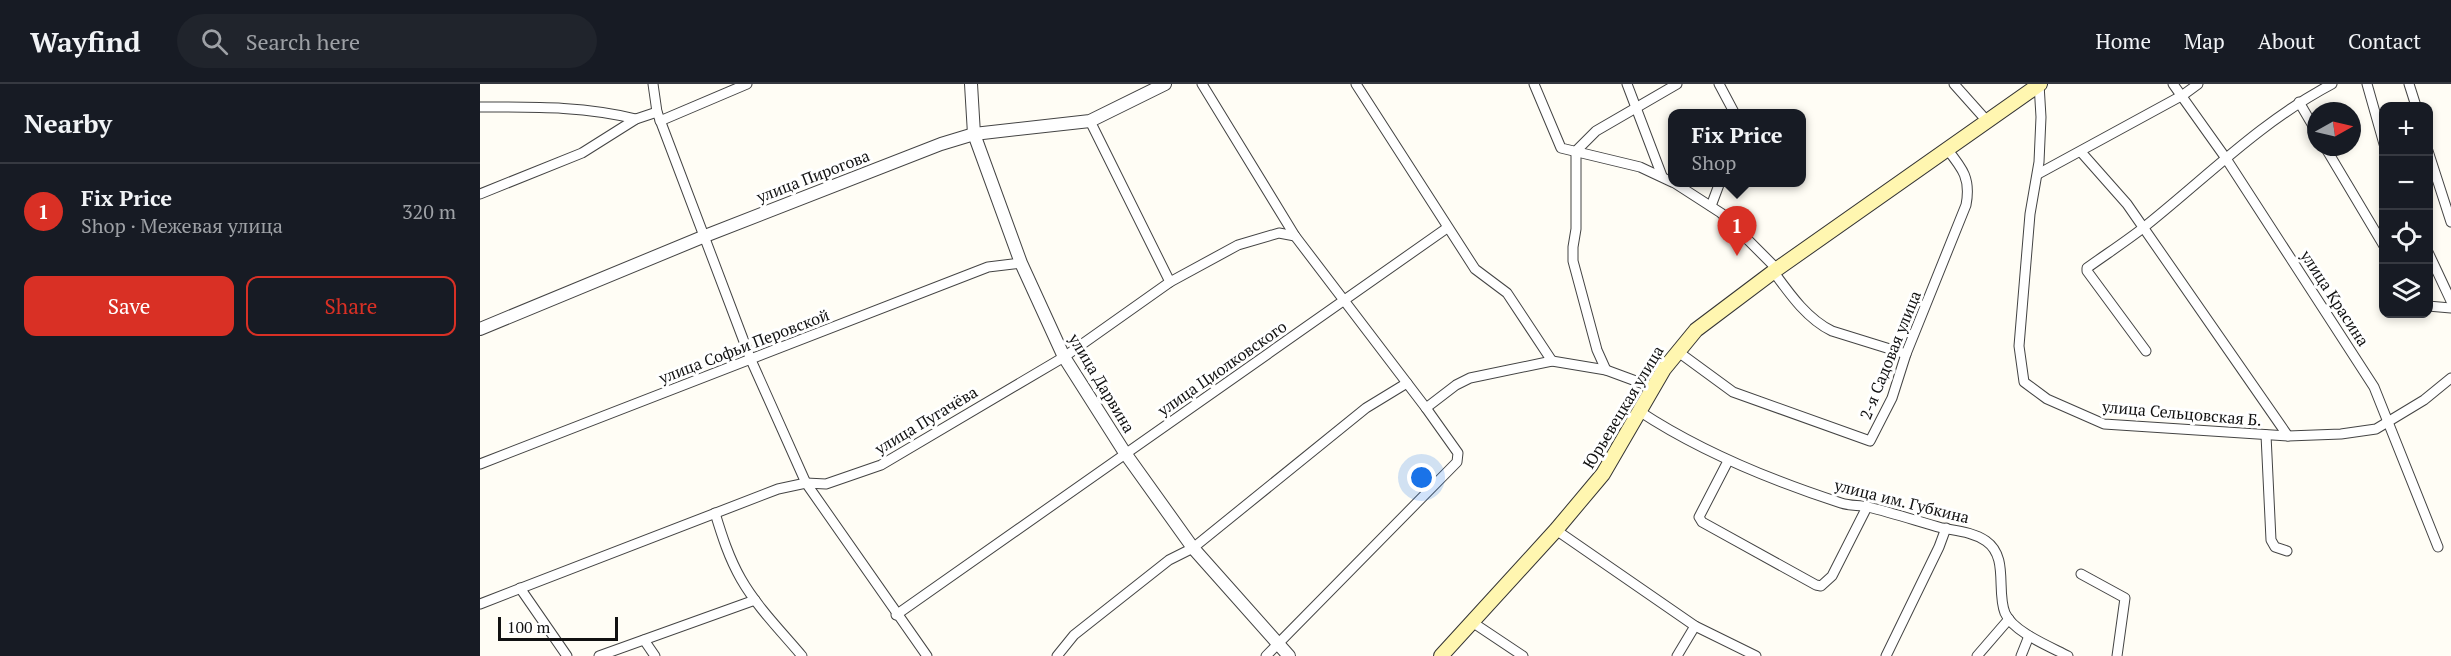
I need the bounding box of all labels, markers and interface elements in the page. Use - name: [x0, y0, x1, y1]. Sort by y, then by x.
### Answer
- search box: [177, 14, 597, 68]
- text: Wayfind: [30, 23, 141, 60]
- icon: search: [198, 25, 231, 58]
- text: Search here: [246, 27, 360, 56]
- text: Home: [2095, 27, 2151, 55]
- text: Map: [2184, 27, 2225, 55]
- text: About: [2258, 27, 2315, 55]
- text: Contact: [2348, 27, 2421, 55]
- north arrow: [2307, 102, 2361, 156]
- map controls: [2379, 102, 2433, 318]
- button: +: [2379, 102, 2433, 156]
- text: Nearby: [24, 106, 112, 140]
- popup: [1668, 109, 1806, 187]
- text: Fix Price: [1691, 120, 1783, 149]
- street label: улица Пирогова: [752, 144, 873, 208]
- text: Shop: [1691, 149, 1736, 176]
- button: −: [2379, 156, 2433, 210]
- text: Fix Price: [81, 183, 172, 212]
- text: 1: [38, 198, 49, 225]
- text: 320 m: [402, 198, 456, 225]
- pin: 1: [1718, 206, 1756, 256]
- button: locate: [2379, 210, 2433, 264]
- text: Shop · Межевая улица: [81, 212, 283, 239]
- street label: улица Красина: [2295, 245, 2374, 350]
- button: layers: [2379, 264, 2433, 318]
- button: Save: [24, 276, 234, 336]
- button: Share: [246, 276, 456, 336]
- street label: 2-я Садовая улица: [1854, 287, 1926, 423]
- street label: улица Софьи Перовской: [655, 303, 832, 389]
- street label: улица Циолковского: [1152, 315, 1291, 421]
- street label: улица Дарвина: [1063, 328, 1140, 437]
- street label: Юрьевецкая улица: [1577, 341, 1669, 473]
- street label: улица Пугачёва: [870, 381, 981, 460]
- street label: улица Сельцовская Б.: [2100, 395, 2263, 431]
- your location: [1407, 463, 1436, 492]
- street label: улица им. Губкина: [1831, 473, 1972, 528]
- scale bar: [498, 614, 618, 642]
- text: 100 m: [507, 616, 550, 638]

